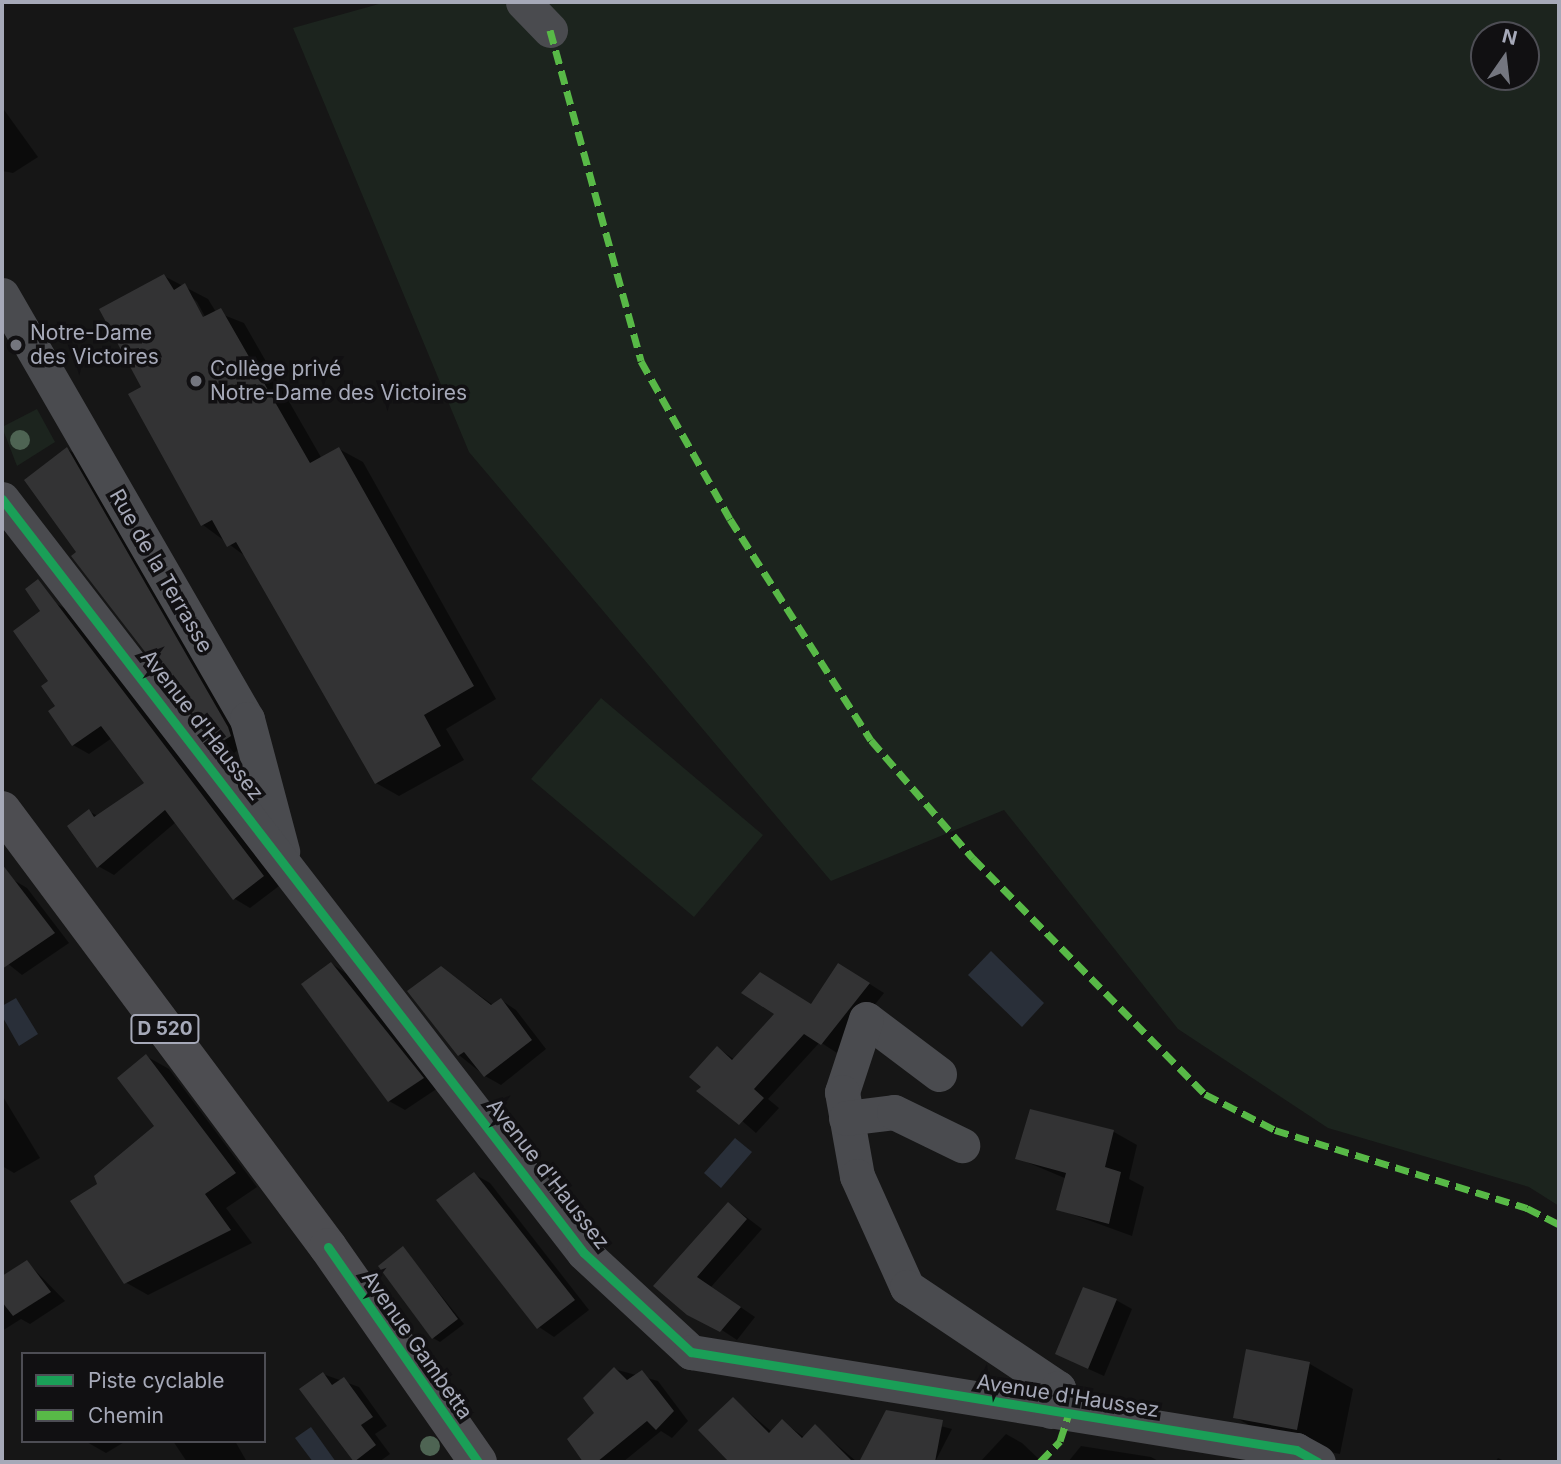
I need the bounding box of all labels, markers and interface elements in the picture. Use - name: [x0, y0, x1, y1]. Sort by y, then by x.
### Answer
- north arrow: [1470, 21, 1540, 91]
- text: N: [1500, 24, 1520, 50]
- place label: Notre-Dame des Victoires: [30, 320, 159, 370]
- marker: Notre-Dame des Victoires: [8, 337, 24, 353]
- place label: Collège privé Notre-Dame des Victoires: [210, 356, 467, 406]
- marker: Collège privé Notre-Dame des Victoires: [188, 373, 204, 389]
- street label: Rue de la Terrasse: [104, 485, 218, 657]
- street label: Avenue d'Haussez: [135, 645, 269, 805]
- road number: D 520: [130, 1014, 200, 1044]
- street label: Avenue d'Haussez: [481, 1094, 615, 1254]
- street label: Avenue Gambetta: [356, 1266, 478, 1424]
- legend: [21, 1352, 266, 1443]
- text: Piste cyclable: [88, 1368, 224, 1393]
- street label: Avenue d'Haussez: [975, 1369, 1161, 1423]
- text: Chemin: [88, 1403, 164, 1428]

